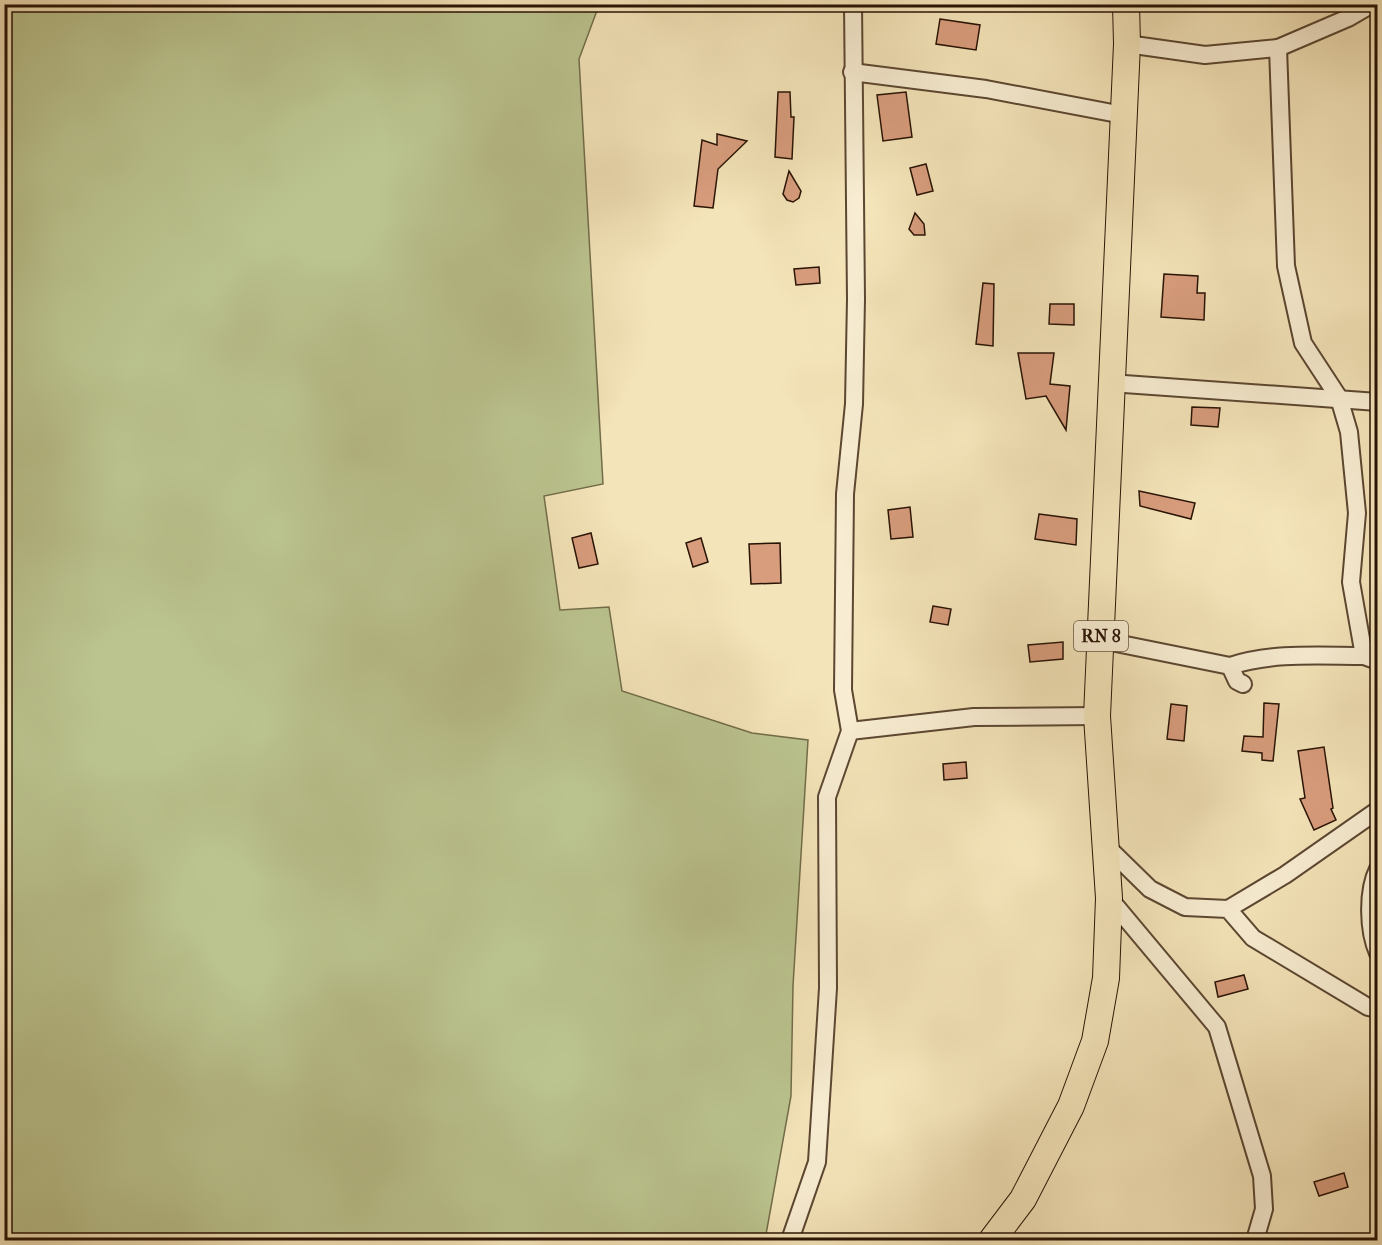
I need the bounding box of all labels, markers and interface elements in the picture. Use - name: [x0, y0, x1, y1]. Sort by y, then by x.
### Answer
- road number: RN 8: [1074, 621, 1128, 651]

